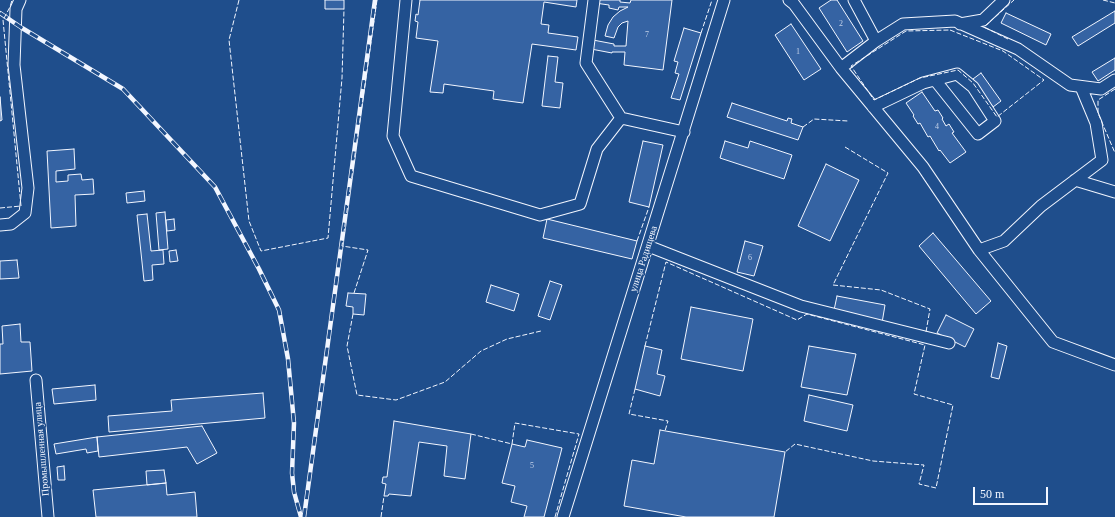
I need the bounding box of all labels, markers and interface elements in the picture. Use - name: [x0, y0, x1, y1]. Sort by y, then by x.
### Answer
- house number: 2: [839, 19, 843, 29]
- house number: 7: [645, 30, 649, 40]
- house number: 1: [796, 47, 800, 57]
- house number: 4: [935, 122, 939, 132]
- street label: улица Радищева: [628, 224, 660, 294]
- house number: 6: [748, 253, 752, 263]
- street label: Промышленная улица: [32, 402, 52, 496]
- house number: 5: [530, 461, 534, 471]
- scale bar: [975, 479, 1050, 505]
- text: 50 m: [980, 487, 1004, 501]

